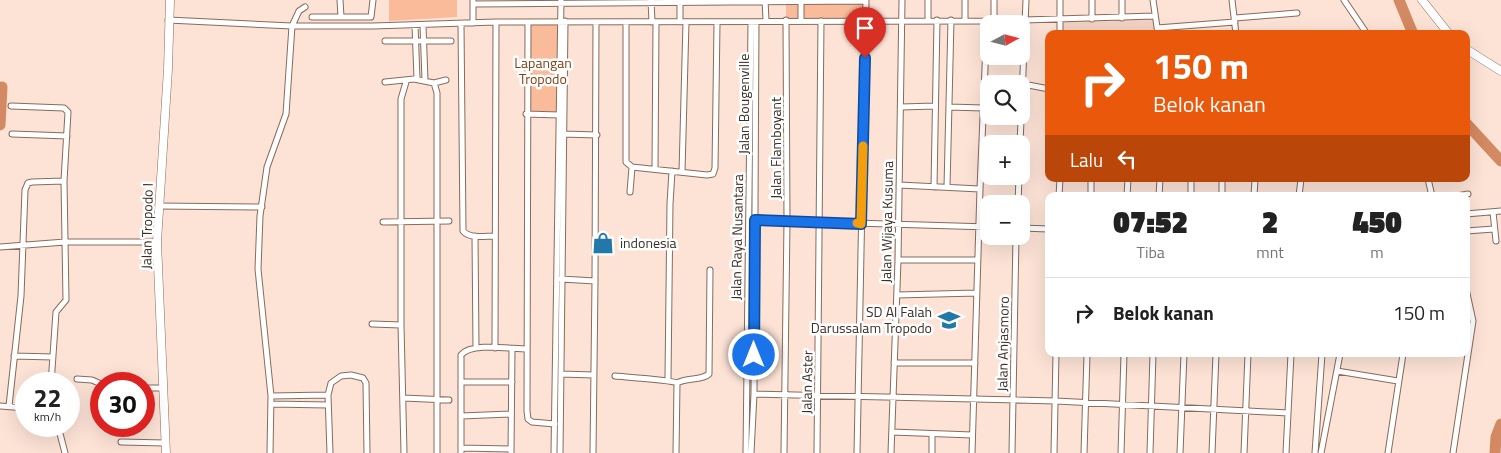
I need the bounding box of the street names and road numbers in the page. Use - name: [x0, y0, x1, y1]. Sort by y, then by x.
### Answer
- street label: Jalan Bougenville: [733, 54, 754, 154]
- street label: Jalan Flamboyant: [765, 97, 786, 199]
- street label: Jalan Wijaya Kusuma: [875, 161, 898, 283]
- street label: Jalan Raya Nusantara: [725, 174, 748, 300]
- street label: Jalan Tropodo I: [135, 183, 158, 269]
- street label: Jalan Anjasmoro: [991, 296, 1014, 392]
- street label: Jalan Aster: [795, 350, 818, 414]

